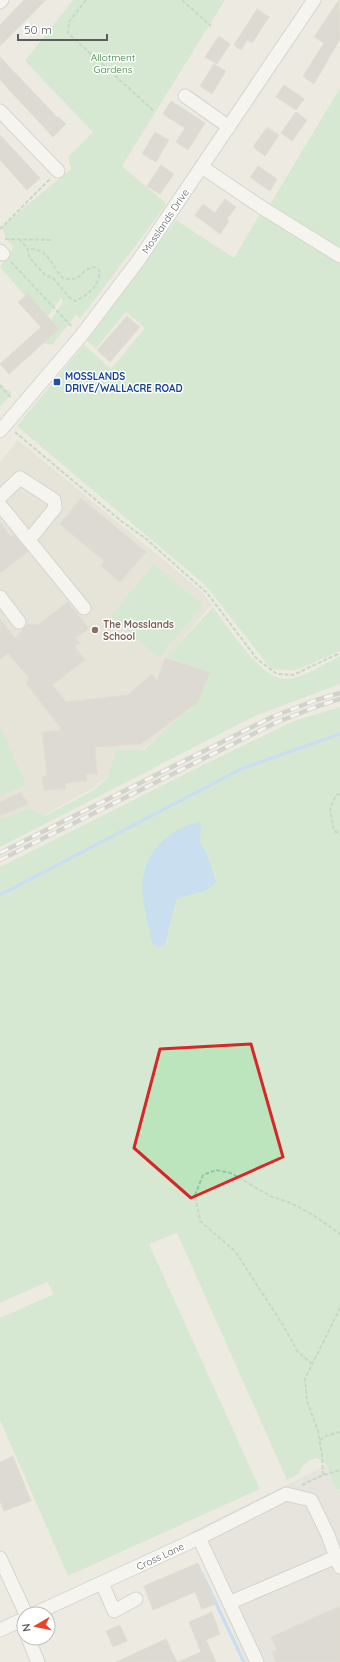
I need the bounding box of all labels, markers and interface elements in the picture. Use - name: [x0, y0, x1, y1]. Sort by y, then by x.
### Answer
- scale bar: [18, 16, 107, 42]
- text: 50 m: [24, 22, 52, 37]
- park label: Allotment Gardens: [91, 51, 136, 76]
- street label: Mosslands Drive: [139, 186, 192, 256]
- place label: MOSSLANDS DRIVE/WALLACRE ROAD: [65, 370, 183, 395]
- marker: MOSSLANDS DRIVE/WALLACRE ROAD: [52, 377, 62, 387]
- place label: The Mosslands School: [103, 618, 174, 643]
- marker: The Mosslands School: [90, 625, 100, 635]
- street label: Cross Lane: [134, 1540, 186, 1573]
- north arrow: [16, 1606, 56, 1646]
- text: N: [19, 1622, 34, 1633]

